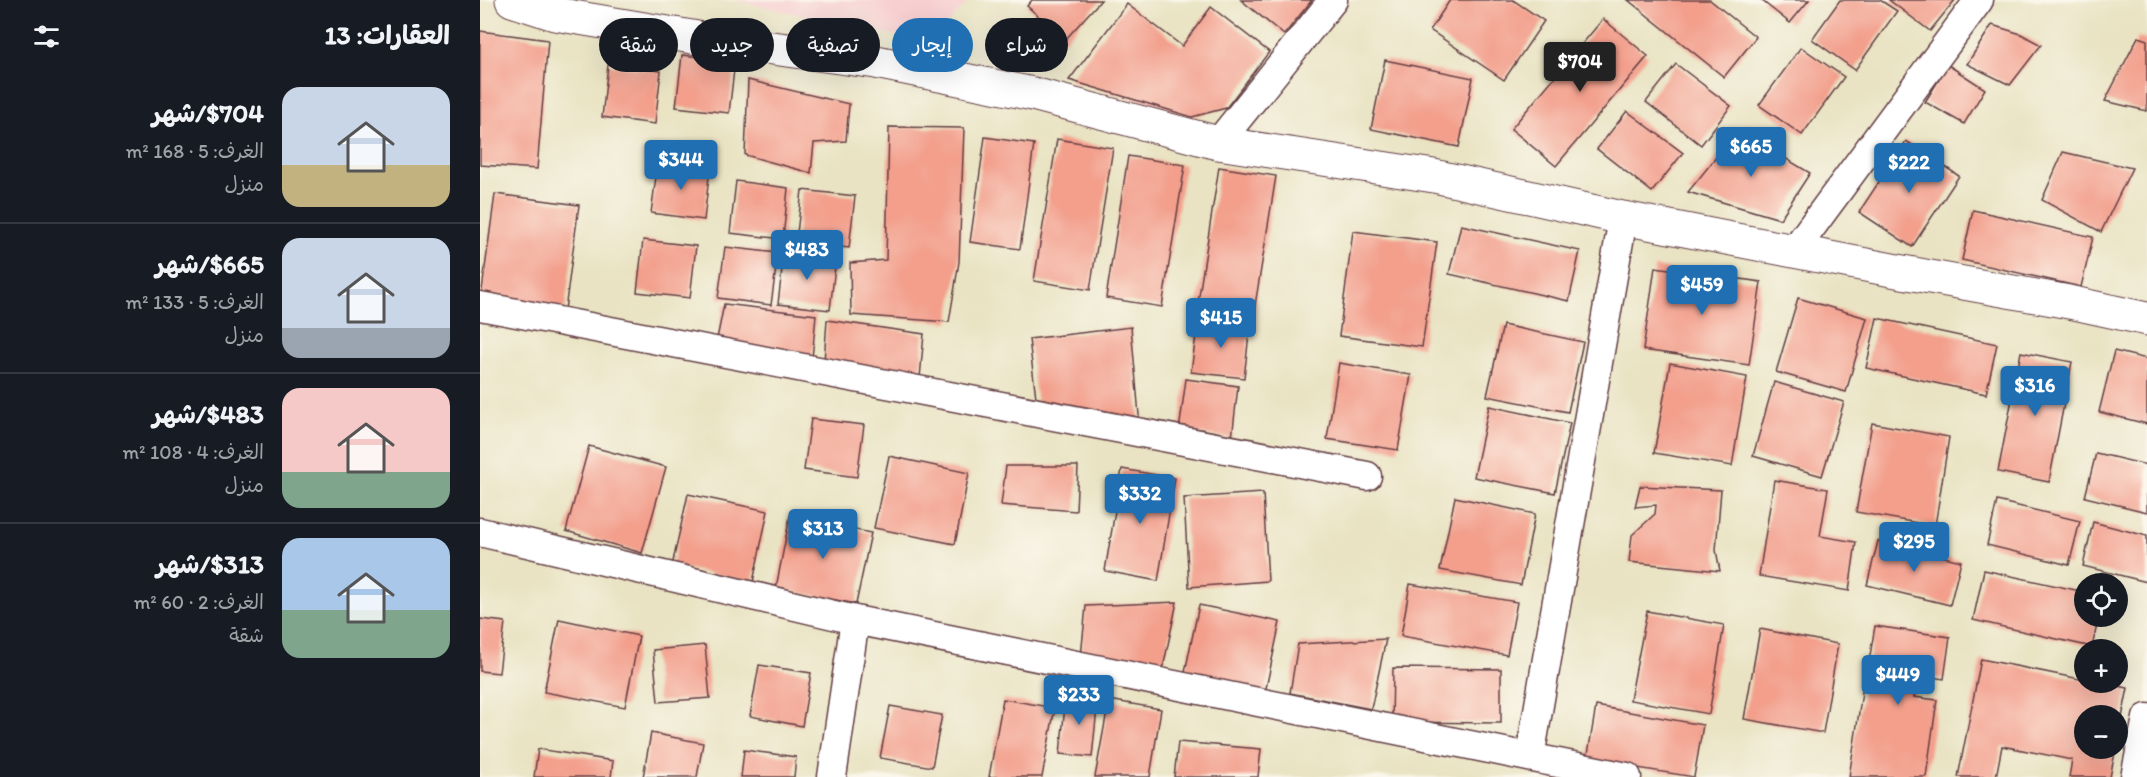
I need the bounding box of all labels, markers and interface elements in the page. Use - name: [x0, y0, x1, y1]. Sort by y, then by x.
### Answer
- chip: شقة: [599, 18, 678, 72]
- chip: جديد: [690, 18, 774, 72]
- chip: تصفية: [786, 18, 880, 72]
- chip: إيجار: [892, 18, 973, 72]
- chip: شراء: [985, 18, 1068, 72]
- text: العقارات: 13: [324, 19, 450, 51]
- icon: filters: [30, 20, 63, 53]
- pin: $704: [1544, 42, 1616, 93]
- text: $704: [1558, 49, 1602, 73]
- text: $704/شهر: [152, 97, 264, 129]
- icon: home: [330, 111, 402, 183]
- pin: $665: [1715, 127, 1787, 178]
- text: $665: [1730, 134, 1772, 158]
- text: الغرف: 5 · 168 m²: [126, 139, 264, 163]
- pin: $344: [645, 140, 717, 191]
- pin: $222: [1873, 143, 1945, 194]
- text: $344: [658, 147, 704, 171]
- text: $222: [1888, 150, 1930, 174]
- text: منزل: [225, 172, 264, 196]
- pin: $483: [771, 230, 843, 281]
- text: $483: [785, 237, 829, 261]
- text: $665/شهر: [155, 248, 264, 280]
- icon: home: [330, 262, 402, 334]
- pin: $459: [1666, 265, 1738, 316]
- text: $459: [1680, 272, 1724, 296]
- text: الغرف: 5 · 133 m²: [126, 290, 264, 314]
- pin: $415: [1185, 298, 1257, 349]
- text: $415: [1200, 305, 1242, 329]
- text: منزل: [225, 323, 264, 347]
- pin: $316: [1999, 366, 2071, 417]
- text: $316: [2015, 373, 2055, 397]
- text: $483/شهر: [153, 398, 264, 430]
- icon: home: [330, 412, 402, 484]
- text: الغرف: 4 · 108 m²: [123, 440, 264, 464]
- text: منزل: [225, 473, 264, 497]
- pin: $332: [1104, 474, 1176, 525]
- text: $332: [1119, 481, 1161, 505]
- pin: $313: [787, 509, 859, 560]
- text: $313: [802, 516, 844, 540]
- pin: $295: [1878, 522, 1950, 573]
- text: $295: [1893, 529, 1935, 553]
- text: $313/شهر: [156, 548, 264, 580]
- icon: home: [330, 562, 402, 634]
- map controls: [2074, 573, 2128, 759]
- button: locate: [2074, 573, 2128, 627]
- text: الغرف: 2 · 60 m²: [134, 590, 264, 614]
- text: شقة: [229, 623, 264, 647]
- button: +: [2074, 639, 2128, 693]
- pin: $449: [1862, 655, 1934, 706]
- text: $449: [1876, 662, 1920, 686]
- pin: $233: [1043, 675, 1115, 726]
- text: $233: [1058, 682, 1100, 706]
- button: −: [2074, 705, 2128, 759]

